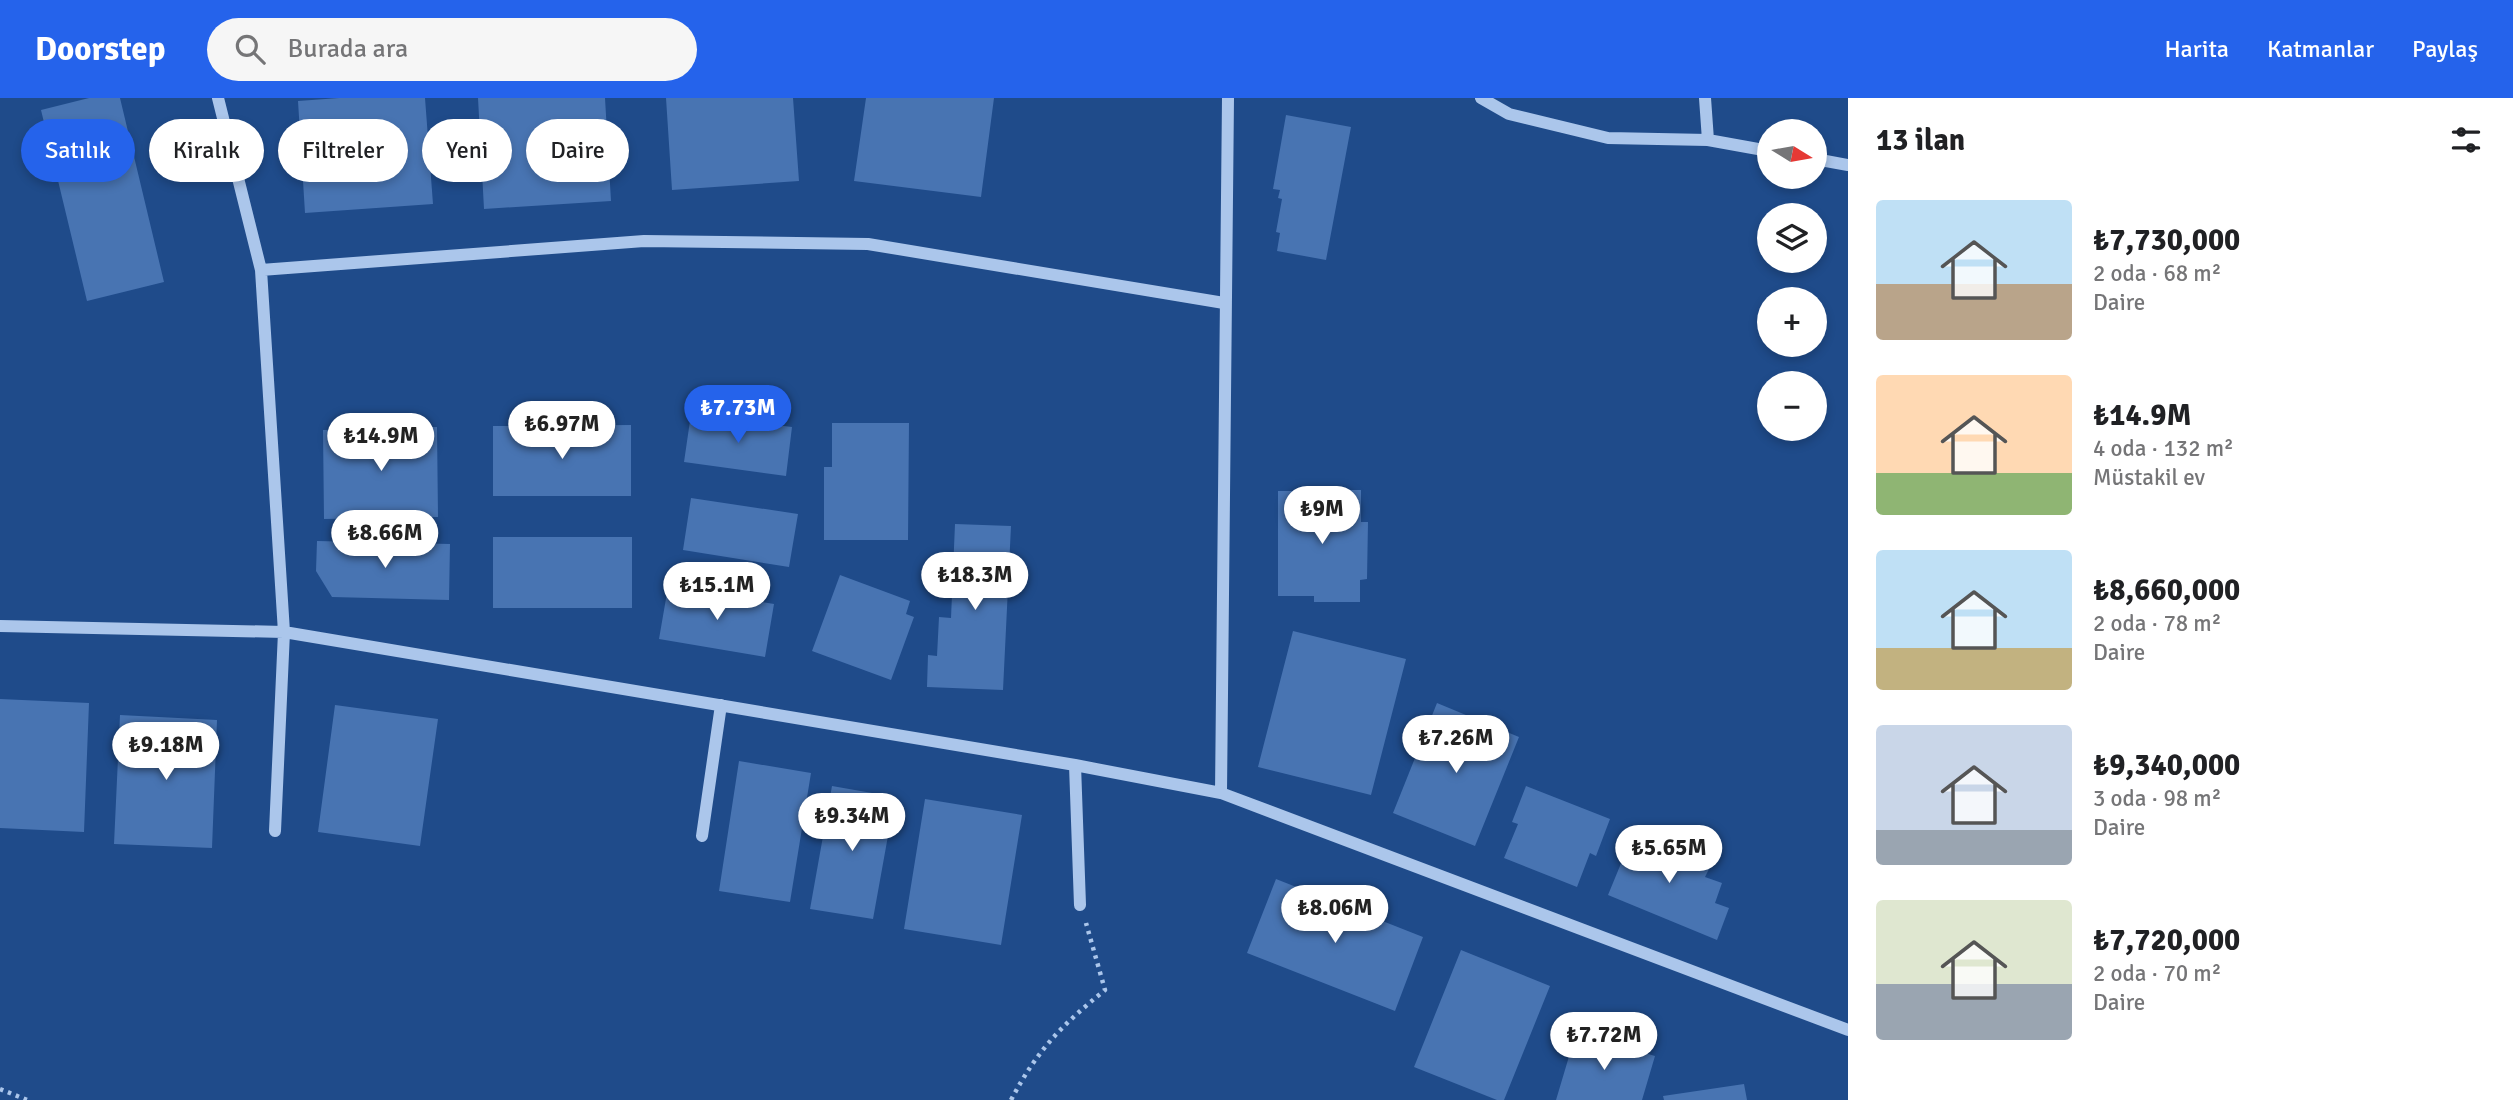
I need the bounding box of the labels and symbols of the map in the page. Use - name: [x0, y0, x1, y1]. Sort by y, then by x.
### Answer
- north arrow: [1757, 119, 1827, 189]
- pin: ₺7.73M: [681, 386, 795, 445]
- pin: ₺6.97M: [505, 402, 619, 461]
- pin: ₺14.9M: [324, 414, 438, 473]
- pin: ₺9M: [1288, 486, 1356, 546]
- pin: ₺8.66M: [328, 510, 442, 570]
- pin: ₺18.3M: [918, 552, 1032, 612]
- pin: ₺15.1M: [660, 562, 774, 622]
- pin: ₺7.26M: [1399, 716, 1513, 775]
- pin: ₺9.18M: [109, 722, 223, 782]
- pin: ₺9.34M: [795, 794, 909, 853]
- pin: ₺5.65M: [1612, 826, 1726, 885]
- pin: ₺8.06M: [1278, 886, 1392, 945]
- pin: ₺7.72M: [1547, 1012, 1661, 1072]

